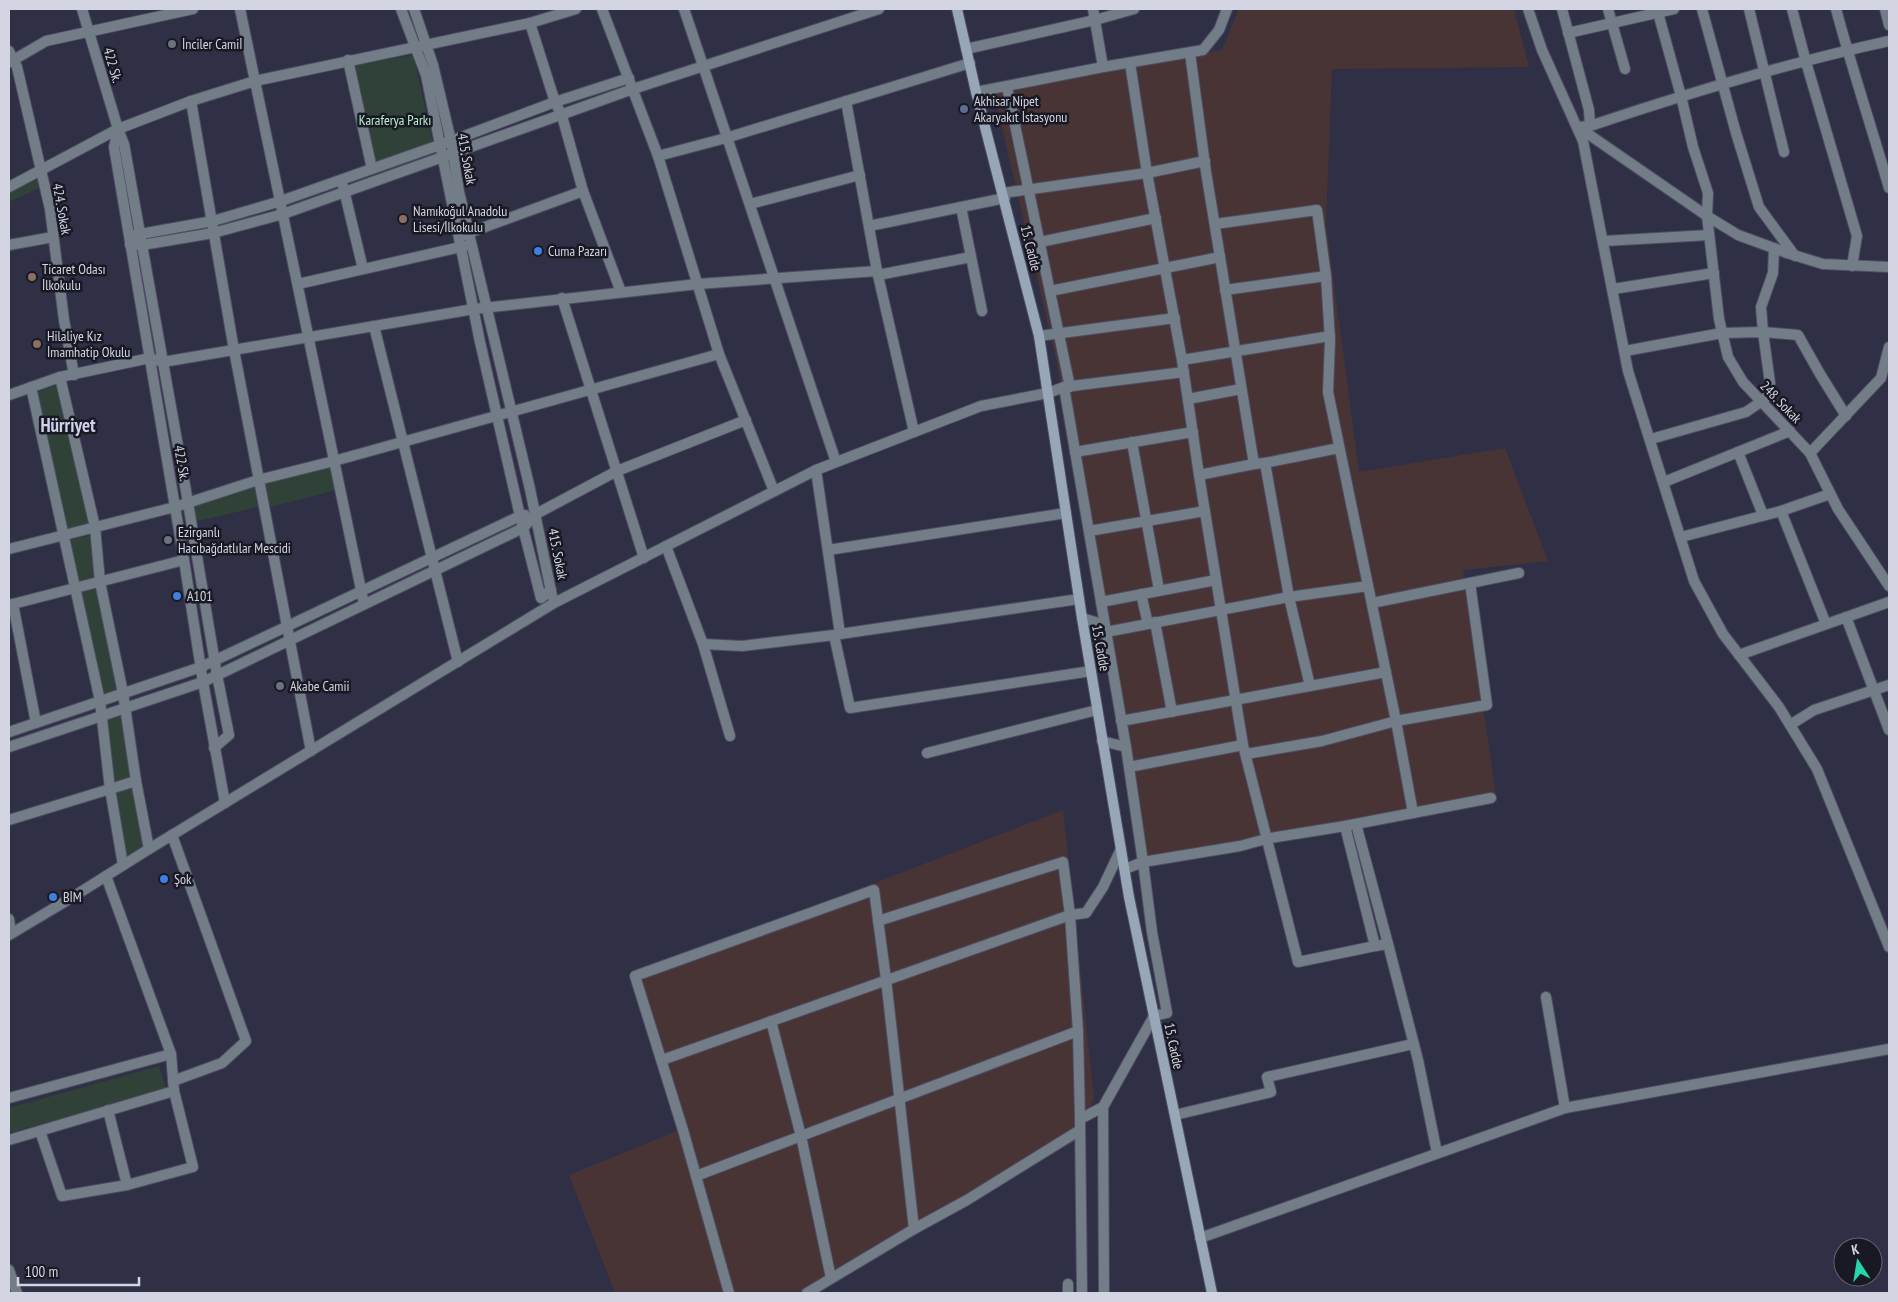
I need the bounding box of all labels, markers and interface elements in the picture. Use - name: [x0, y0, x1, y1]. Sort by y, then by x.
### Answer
- place label: İnciler Camiİ: [182, 35, 243, 53]
- marker: İnciler Camiİ: [166, 38, 178, 50]
- street label: 422 Sk.: [99, 45, 127, 85]
- place label: Akhisar Nipet Akaryakıt İstasyonu: [974, 92, 1067, 126]
- marker: Akhisar Nipet Akaryakıt İstasyonu: [958, 103, 970, 115]
- park label: Karaferya Parkı: [359, 111, 431, 129]
- street label: 415. Sokak: [454, 132, 480, 187]
- street label: 424. Sokak: [49, 182, 75, 237]
- place label: Namıkoğul Anadolu Lisesi/İlkokulu: [413, 202, 507, 236]
- marker: Namıkoğul Anadolu Lisesi/İlkokulu: [397, 213, 409, 225]
- street label: 15. Cadde: [1017, 223, 1045, 273]
- place label: Cuma Pazarı: [548, 242, 607, 260]
- marker: Cuma Pazarı: [532, 245, 544, 257]
- place label: Ticaret Odası İlkokulu: [42, 260, 105, 294]
- marker: Ticaret Odası İlkokulu: [26, 271, 38, 283]
- place label: Hilaliye Kız İmamhatip Okulu: [47, 327, 130, 361]
- marker: Hilaliye Kız İmamhatip Okulu: [31, 338, 43, 350]
- street label: 248. Sokak: [1756, 377, 1806, 427]
- district label: Hürriyet: [40, 413, 96, 437]
- street label: 422 Sk.: [170, 444, 194, 482]
- place label: Ezirganlı Hacıbağdatlılar Mescidi: [178, 523, 291, 557]
- street label: 415. Sokak: [544, 527, 572, 582]
- marker: Ezirganlı Hacıbağdatlılar Mescidi: [162, 534, 174, 546]
- place label: A101: [187, 587, 213, 605]
- marker: A101: [171, 590, 183, 602]
- street label: 15. Cadde: [1088, 623, 1114, 673]
- place label: Akabe Camii: [290, 677, 350, 695]
- marker: Akabe Camii: [274, 680, 286, 692]
- place label: Şok: [174, 870, 192, 888]
- marker: Şok: [158, 873, 170, 885]
- place label: BİM: [63, 888, 82, 906]
- marker: BİM: [47, 891, 59, 903]
- street label: 15. Cadde: [1160, 1021, 1188, 1071]
- north arrow: [1833, 1237, 1883, 1287]
- text: K: [1850, 1240, 1861, 1259]
- scale bar: [18, 1254, 139, 1286]
- text: 100 m: [25, 1262, 58, 1281]

